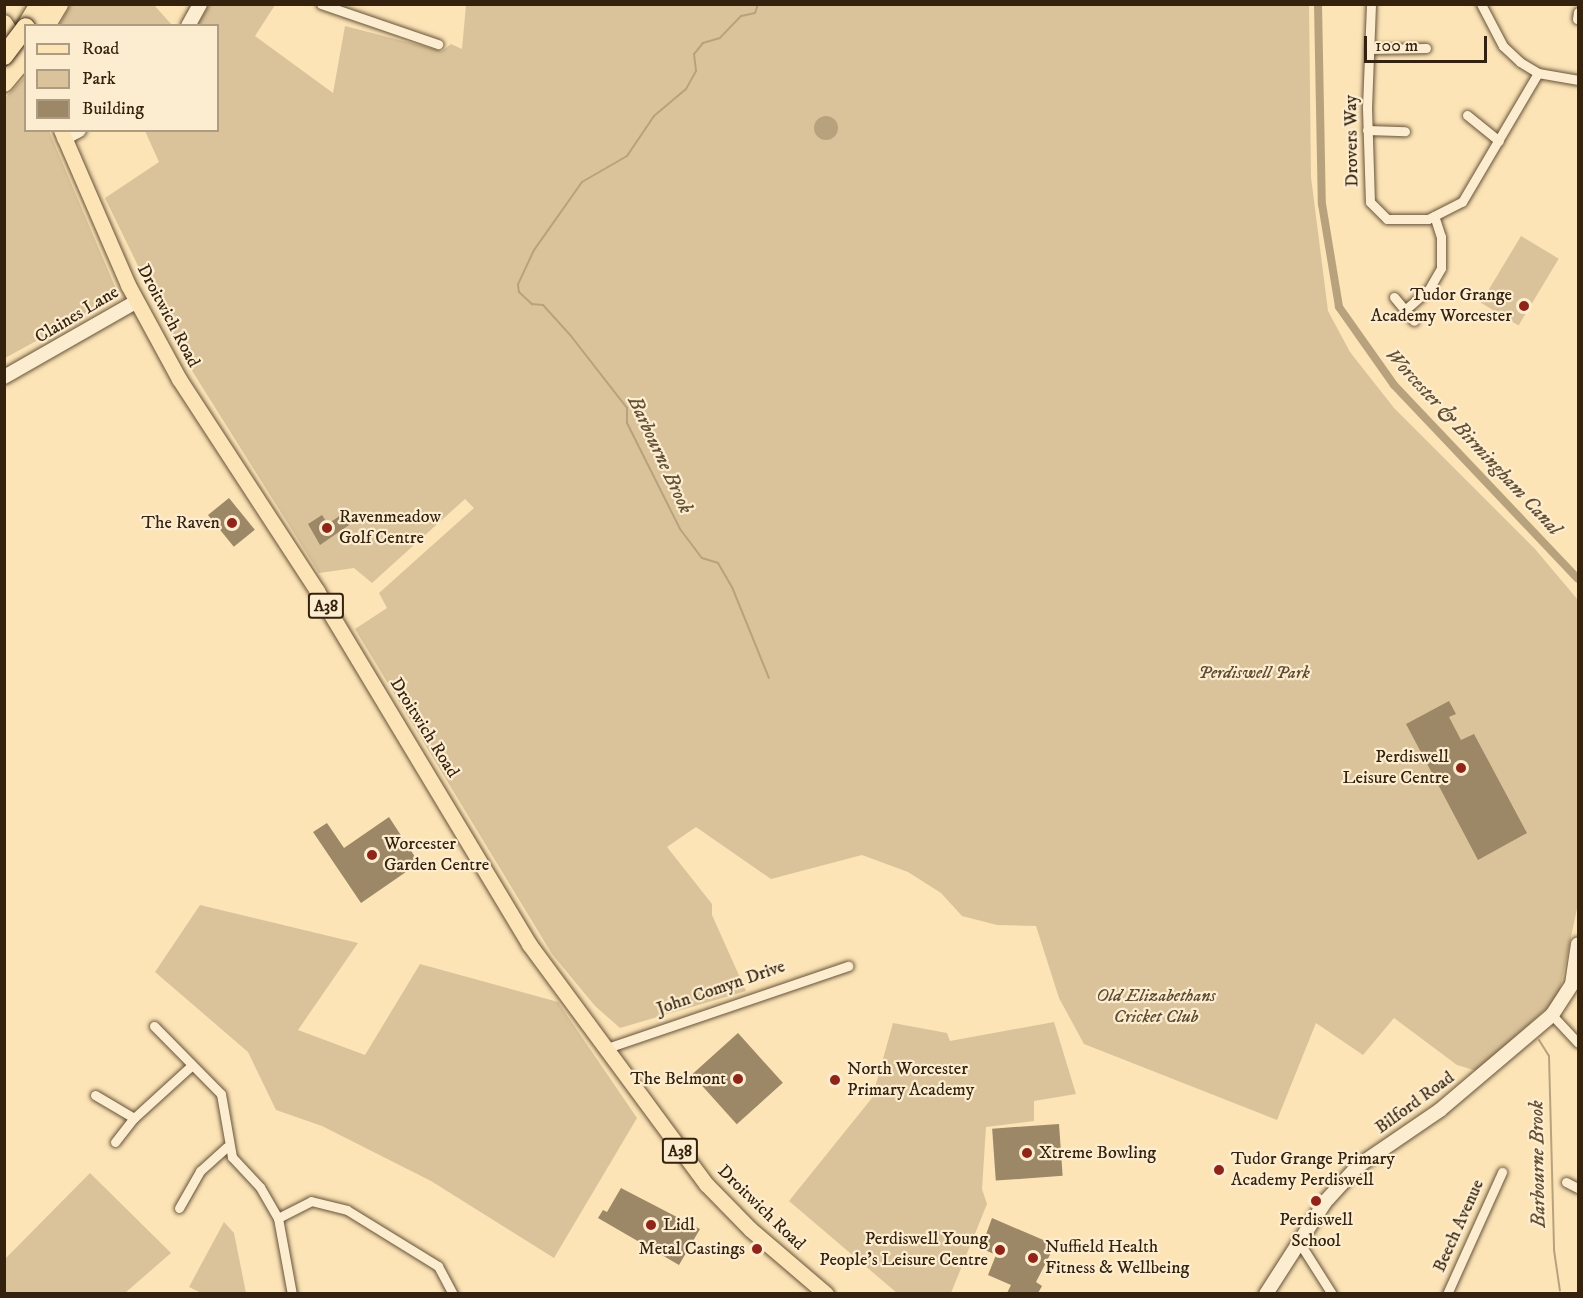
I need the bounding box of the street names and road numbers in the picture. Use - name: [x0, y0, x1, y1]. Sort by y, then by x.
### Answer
- street label: Drovers Way: [1340, 95, 1364, 187]
- street label: Droitwich Road: [132, 261, 204, 371]
- street label: Claines Lane: [31, 282, 123, 348]
- road number: A38: [306, 593, 346, 619]
- street label: Droitwich Road: [385, 674, 463, 782]
- street label: John Comyn Drive: [654, 956, 788, 1020]
- street label: Bilford Road: [1371, 1067, 1459, 1139]
- road number: A38: [660, 1138, 700, 1164]
- street label: Droitwich Road: [713, 1161, 809, 1255]
- street label: Beech Avenue: [1429, 1176, 1489, 1276]

